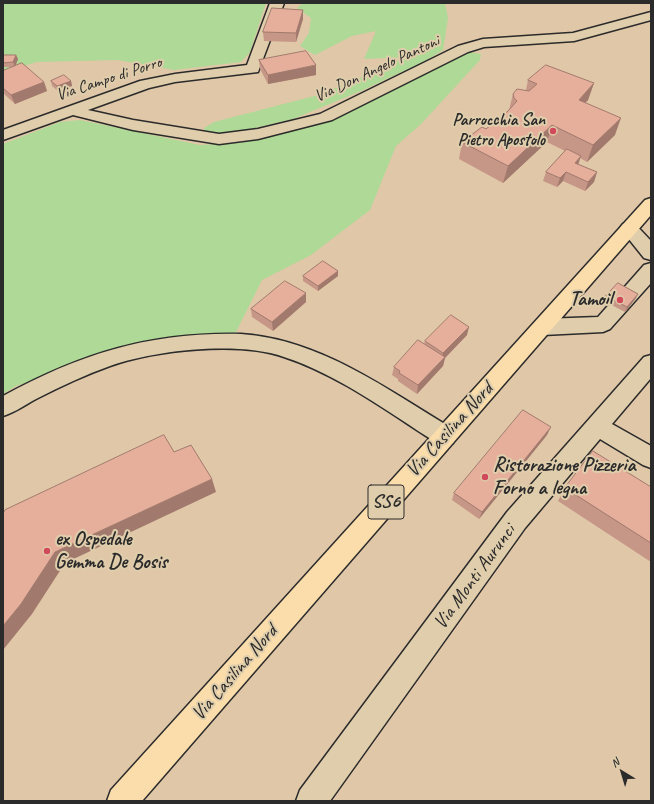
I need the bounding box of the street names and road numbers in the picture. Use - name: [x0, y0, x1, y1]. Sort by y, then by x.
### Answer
- street label: Via Don Angelo Pantoni: [311, 31, 443, 107]
- street label: Via Campo di Porro: [54, 52, 164, 106]
- street label: Via Casilina Nord: [401, 378, 499, 482]
- road number: SS6: [368, 485, 404, 519]
- street label: Via Monti Aurunci: [429, 520, 521, 634]
- street label: Via Casilina Nord: [187, 620, 283, 726]

